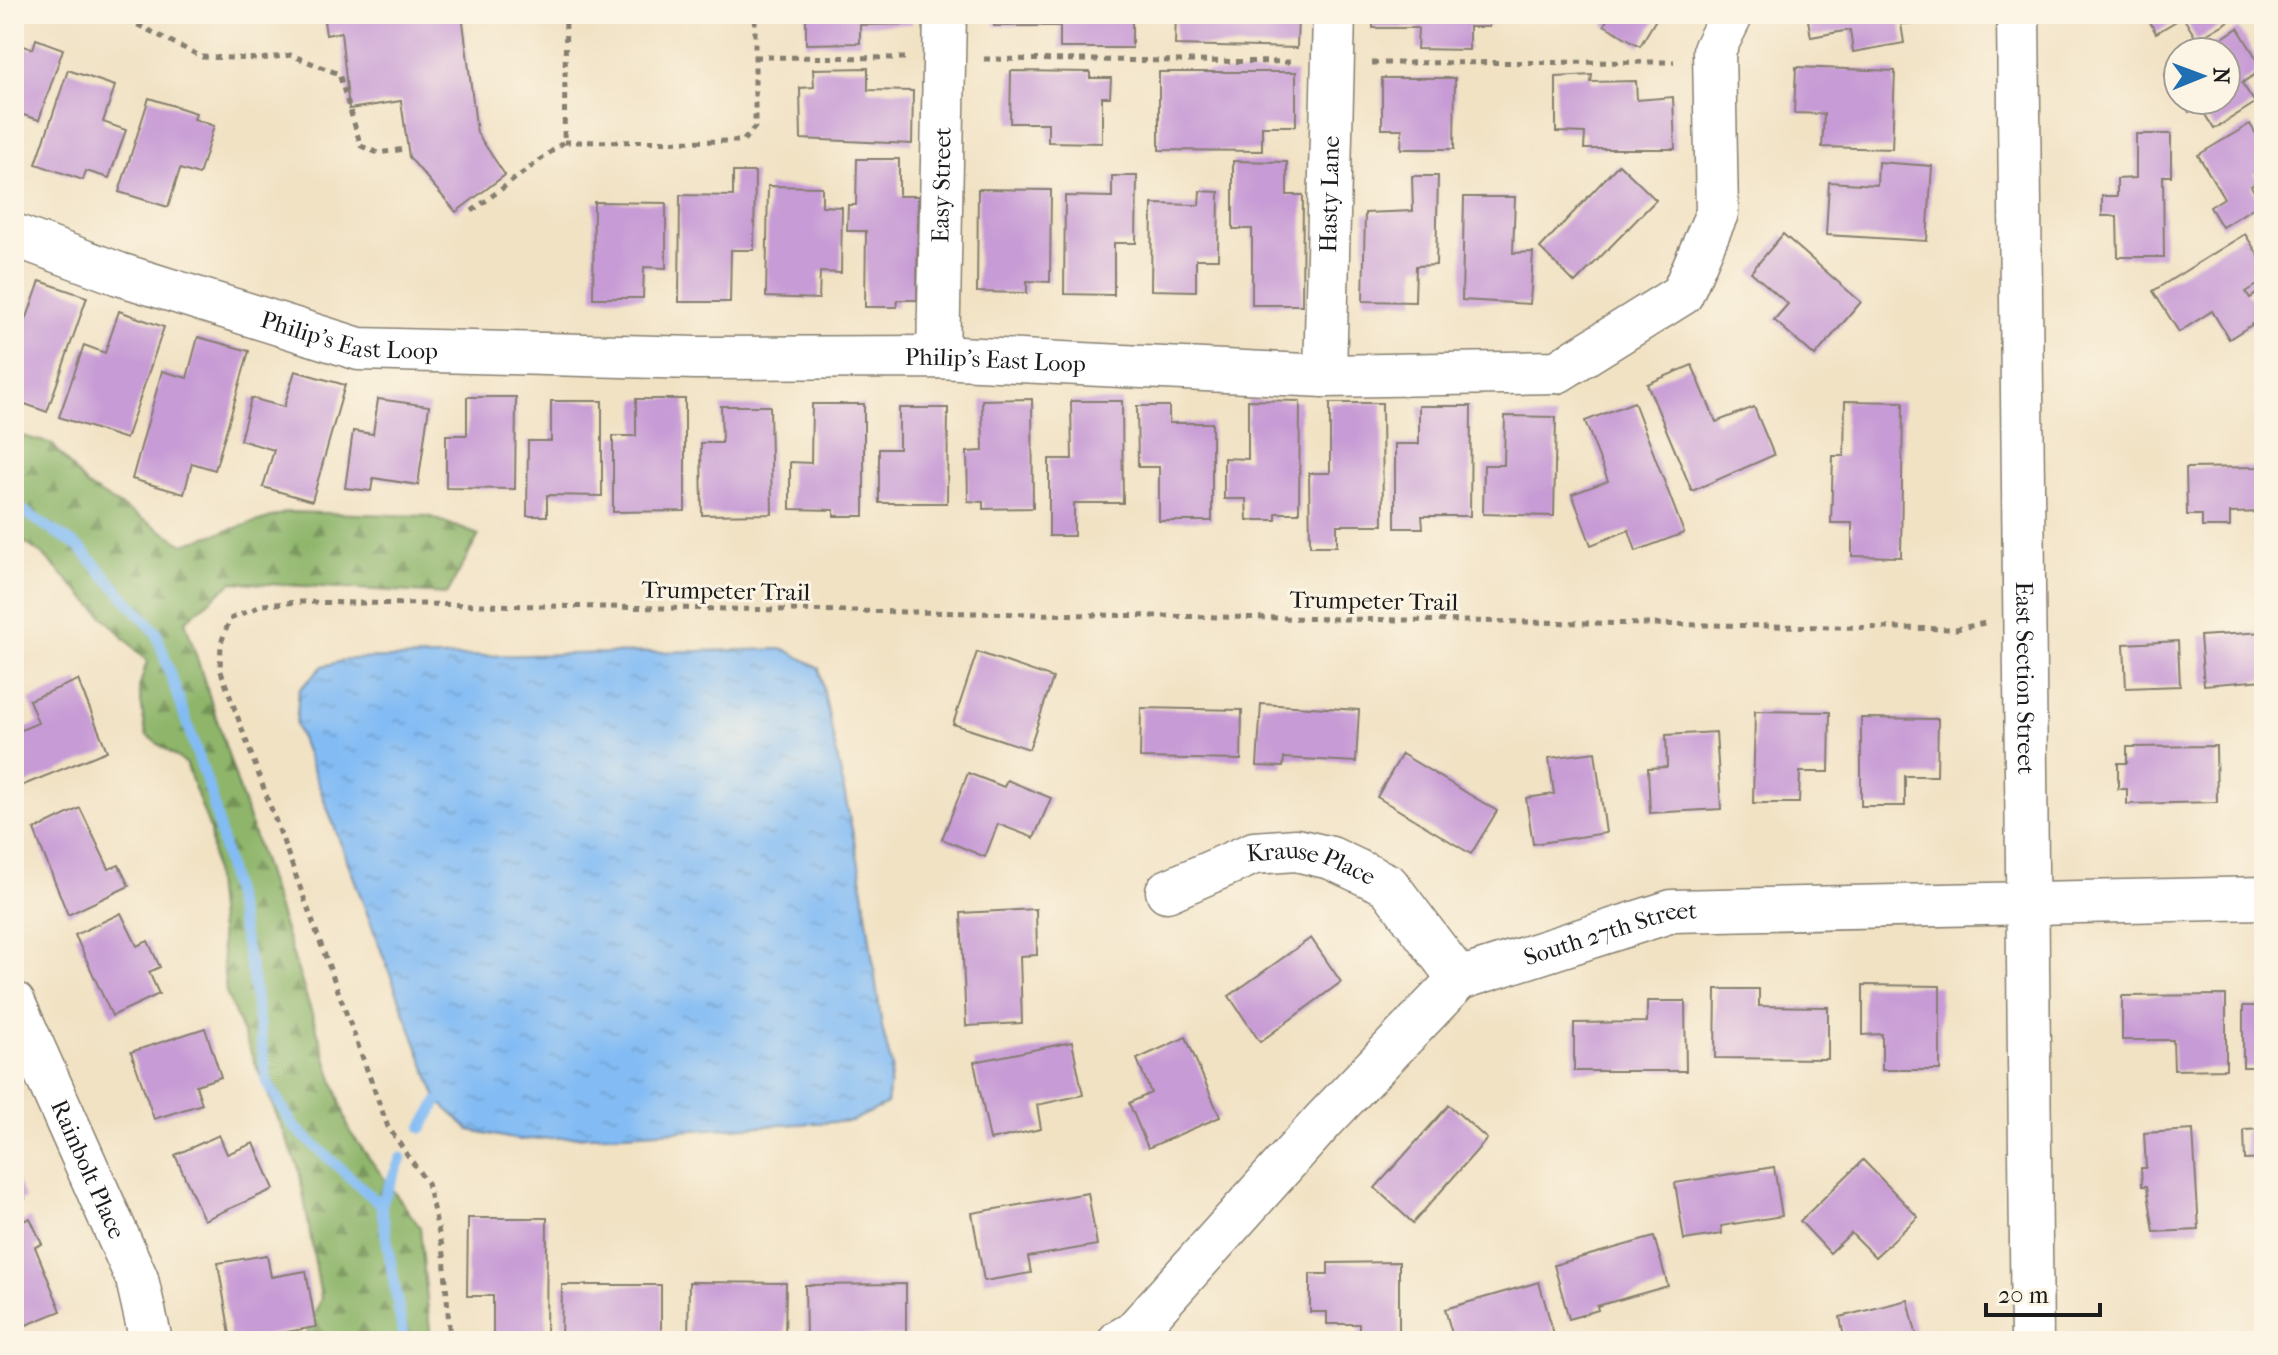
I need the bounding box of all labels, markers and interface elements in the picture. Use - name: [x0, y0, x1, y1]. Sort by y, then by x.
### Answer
- north arrow: [2162, 36, 2242, 116]
- text: N: [2208, 67, 2234, 85]
- street label: Easy Street: [926, 126, 957, 243]
- street label: Hasty Lane: [1314, 135, 1345, 253]
- street label: Philip's East Loop: [257, 305, 438, 365]
- street label: Philip's East Loop: [905, 343, 1087, 378]
- street label: Trumpeter Trail: [641, 576, 811, 606]
- street label: East Section Street: [2010, 581, 2040, 775]
- street label: Trumpeter Trail: [1289, 586, 1459, 616]
- street label: Krause Place: [1246, 836, 1380, 891]
- street label: South 27th Street: [1520, 896, 1698, 971]
- street label: Rainbolt Place: [45, 1095, 131, 1243]
- scale bar: [1986, 1267, 2100, 1317]
- text: 20 m: [1998, 1281, 2049, 1309]

